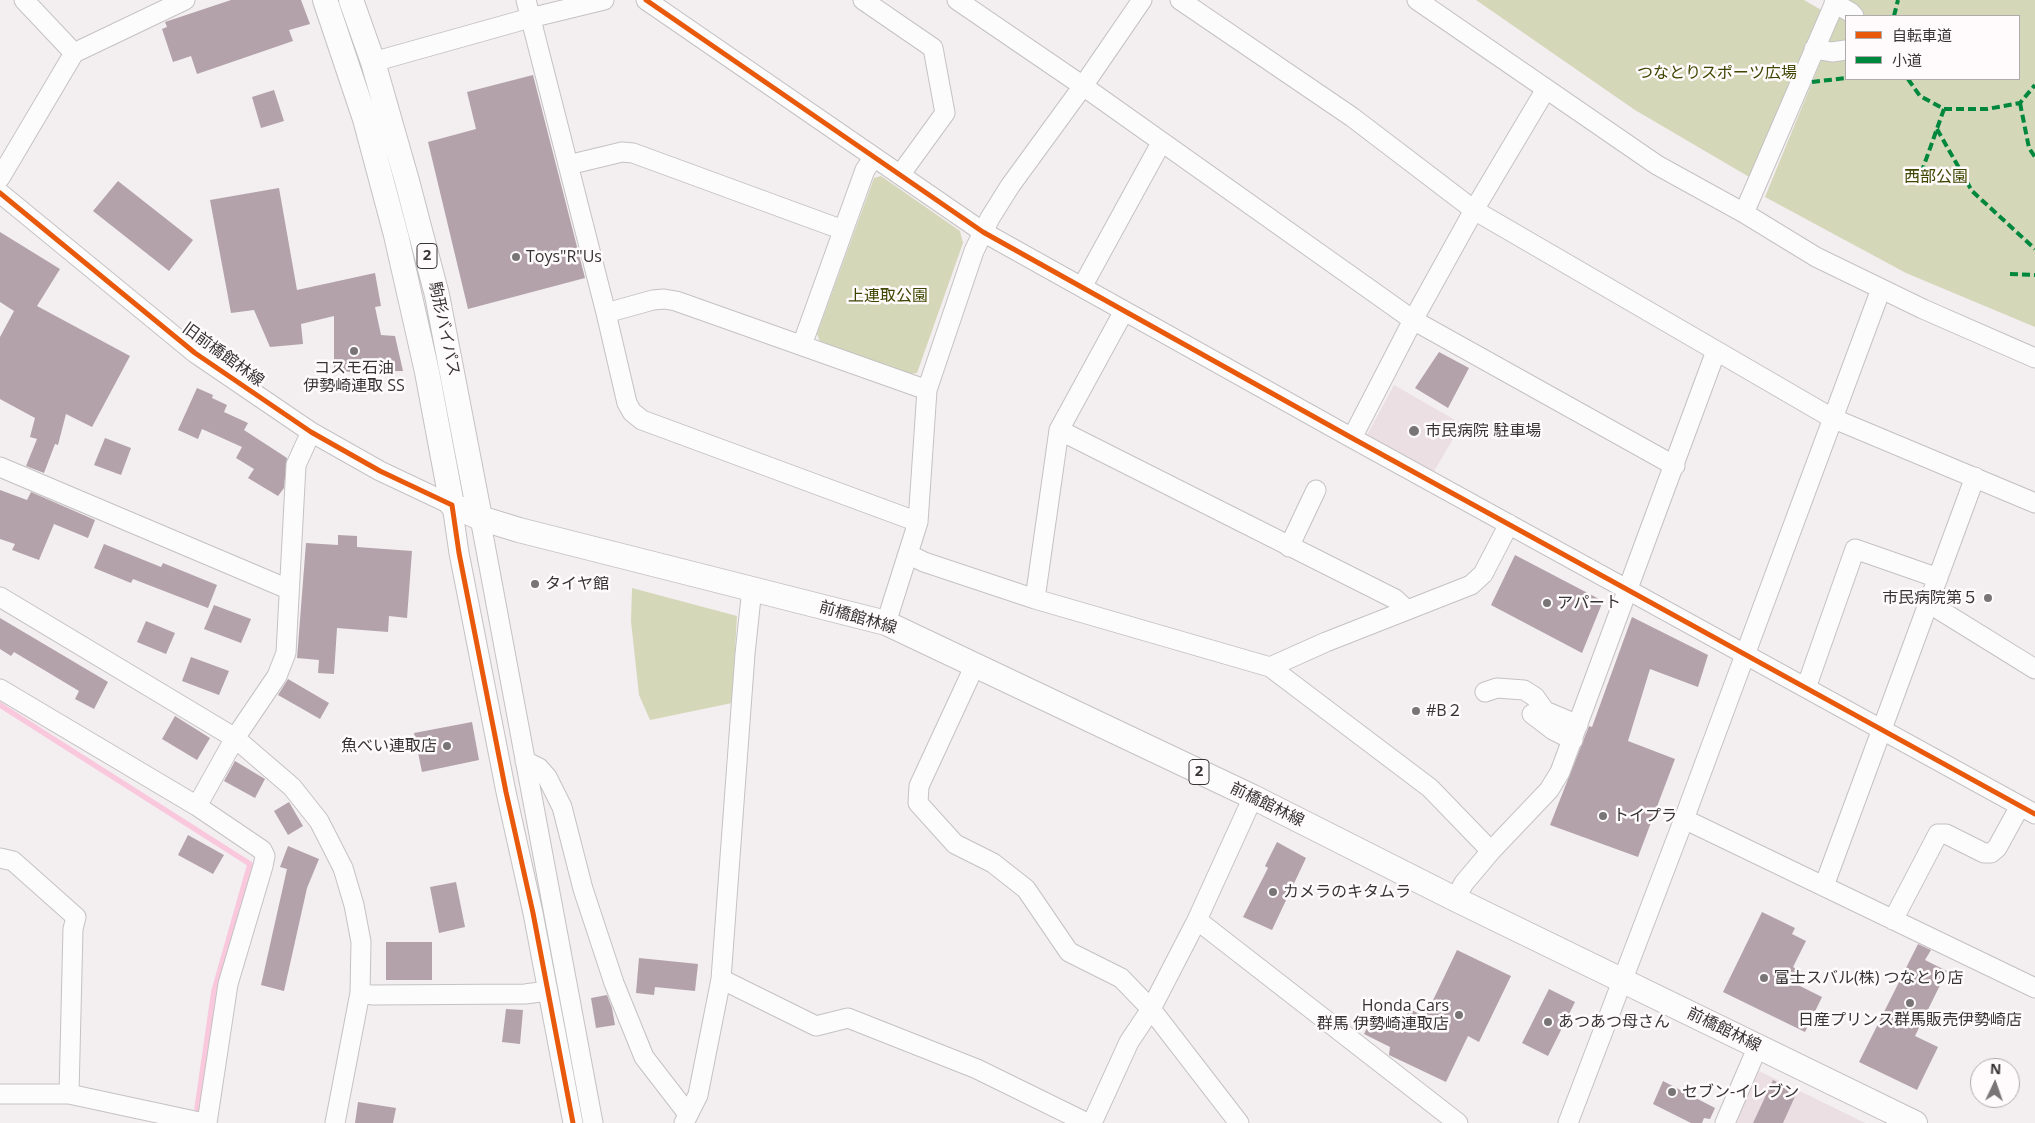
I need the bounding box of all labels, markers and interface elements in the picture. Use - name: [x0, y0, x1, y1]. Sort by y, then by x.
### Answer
- legend: [1845, 15, 2020, 80]
- text: 自転車道: [1892, 25, 1952, 45]
- text: 小道: [1892, 50, 1922, 70]
- park label: つなとりスポーツ広場: [1637, 63, 1797, 83]
- park label: 西部公園: [1904, 167, 1968, 187]
- road number: 2: [417, 244, 437, 268]
- place label: Toys"R"Us: [526, 247, 602, 267]
- marker: Toys"R"Us: [510, 251, 522, 263]
- street label: 駒形バイパス: [425, 280, 463, 378]
- park label: 上連取公園: [848, 286, 928, 306]
- street label: 旧前橋館林線: [179, 319, 267, 391]
- marker: コスモ石油 伊勢崎連取 SS: [348, 345, 360, 357]
- place label: コスモ石油 伊勢崎連取 SS: [303, 358, 405, 396]
- place label: 市民病院 駐車場: [1425, 421, 1541, 441]
- marker: 市民病院 駐車場: [1407, 424, 1421, 438]
- place label: タイヤ館: [545, 574, 609, 594]
- marker: タイヤ館: [529, 578, 541, 590]
- place label: 市民病院第５: [1882, 588, 1978, 608]
- marker: 市民病院第５: [1982, 592, 1994, 604]
- place label: アパート: [1557, 593, 1621, 613]
- marker: アパート: [1541, 597, 1553, 609]
- street label: 前橋館林線: [817, 598, 899, 638]
- place label: #B２: [1426, 701, 1463, 721]
- marker: #B２: [1410, 705, 1422, 717]
- place label: 魚べい連取店: [341, 736, 437, 756]
- marker: 魚べい連取店: [441, 740, 453, 752]
- road number: 2: [1189, 760, 1209, 784]
- street label: 前橋館林線: [1227, 779, 1307, 831]
- place label: トイプラ: [1613, 806, 1677, 826]
- marker: トイプラ: [1597, 810, 1609, 822]
- place label: カメラのキタムラ: [1283, 882, 1411, 902]
- marker: カメラのキタムラ: [1267, 886, 1279, 898]
- place label: 富士スバル(株) つなとり店: [1774, 968, 1964, 988]
- marker: 富士スバル(株) つなとり店: [1758, 972, 1770, 984]
- place label: Honda Cars 群馬 伊勢崎連取店: [1317, 996, 1449, 1034]
- marker: 日産プリンス群馬販売伊勢崎店: [1904, 997, 1916, 1009]
- street label: 前橋館林線: [1684, 1004, 1764, 1056]
- marker: Honda Cars 群馬 伊勢崎連取店: [1453, 1009, 1465, 1021]
- place label: 日産プリンス群馬販売伊勢崎店: [1798, 1010, 2022, 1030]
- place label: あつあつ母さん: [1558, 1012, 1670, 1032]
- marker: あつあつ母さん: [1542, 1016, 1554, 1028]
- north arrow: [1970, 1058, 2020, 1108]
- text: N: [1990, 1059, 2002, 1078]
- place label: セブン-イレブン: [1682, 1082, 1799, 1102]
- marker: セブン-イレブン: [1666, 1086, 1678, 1098]

